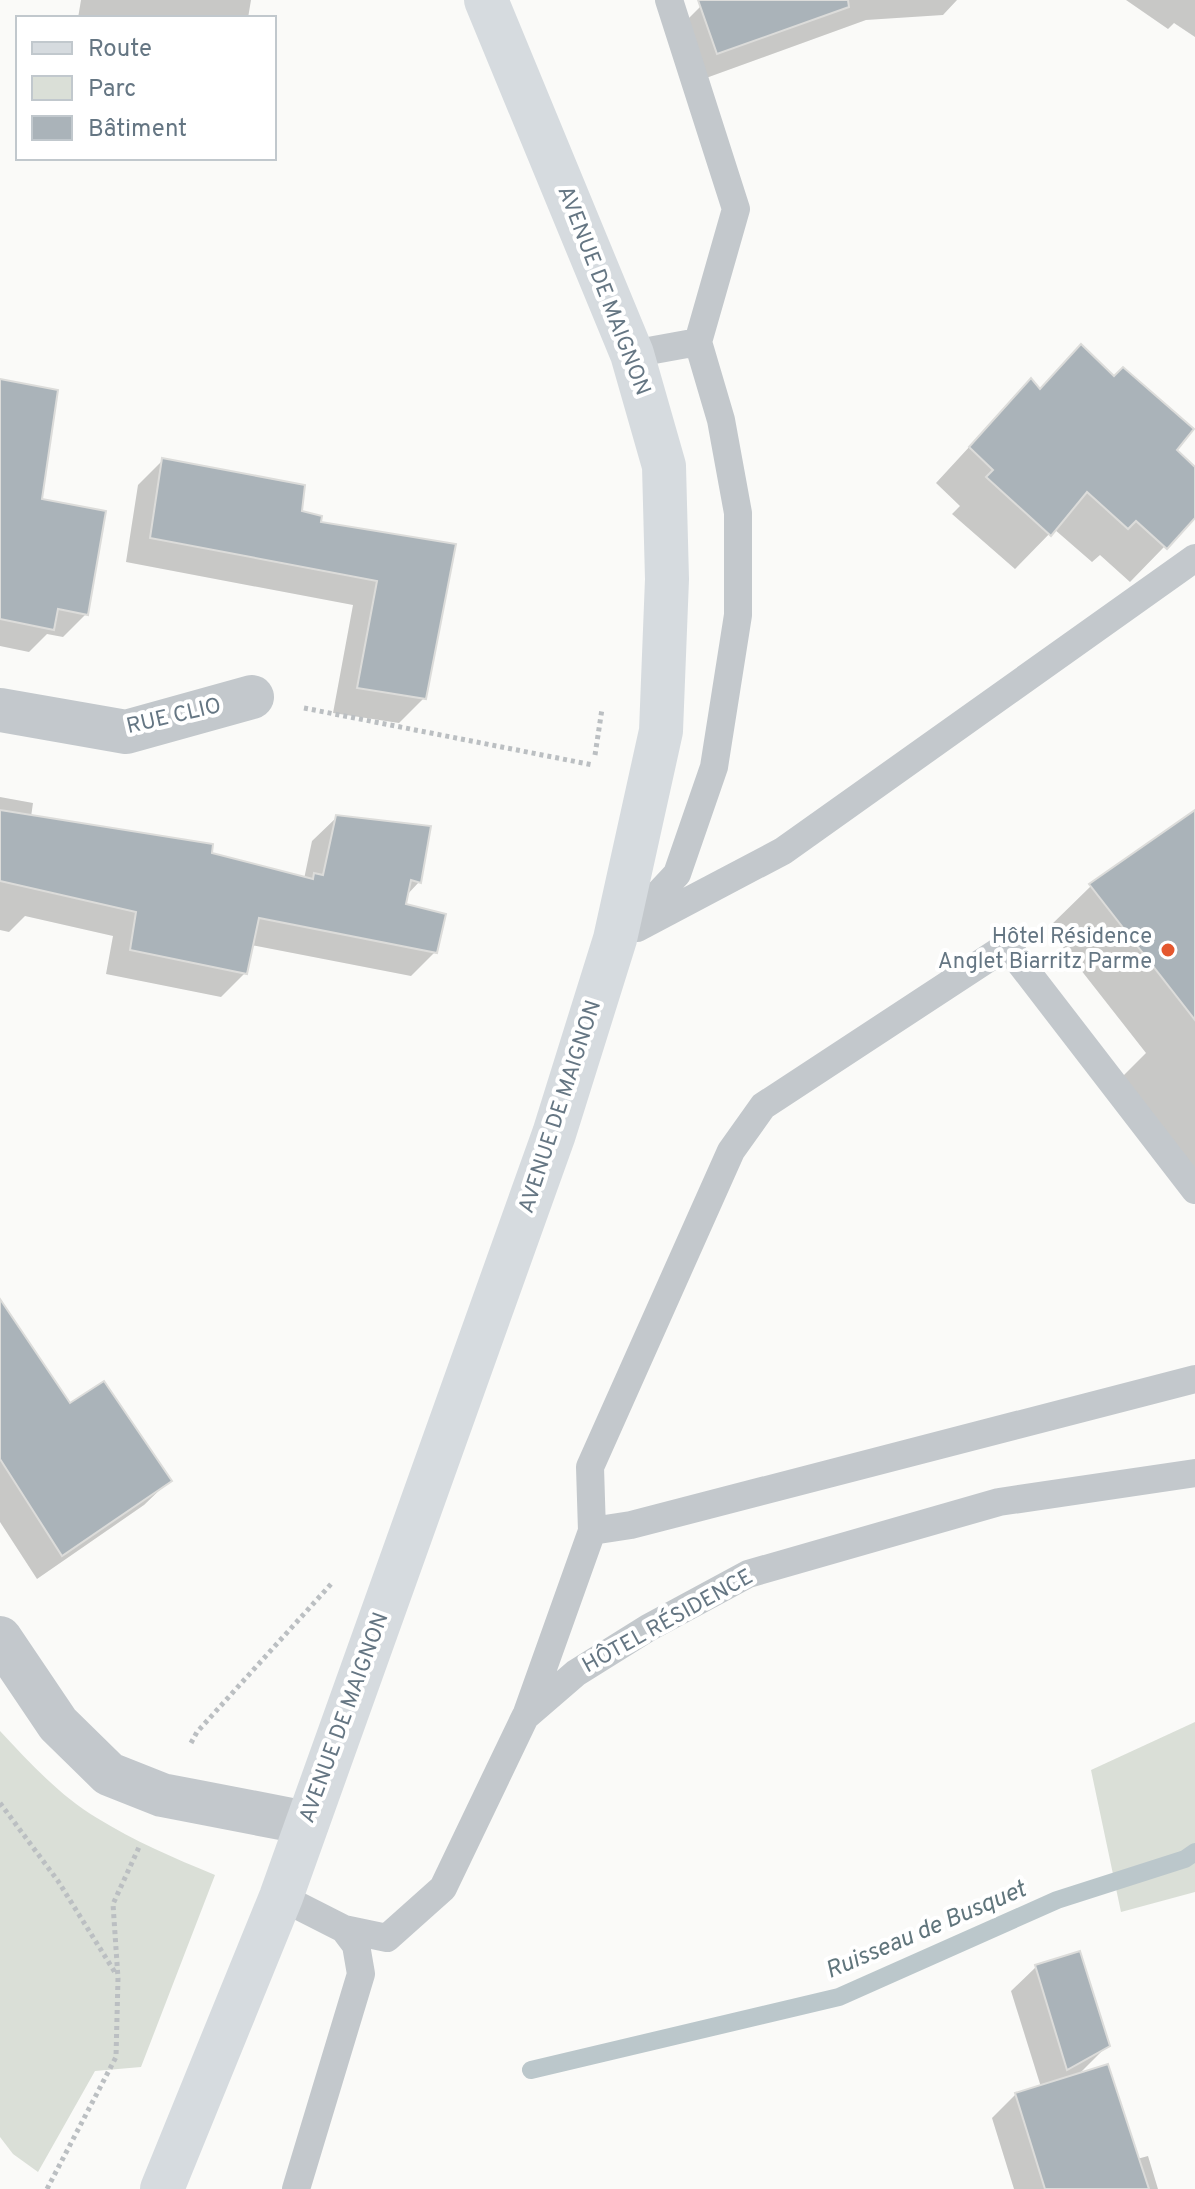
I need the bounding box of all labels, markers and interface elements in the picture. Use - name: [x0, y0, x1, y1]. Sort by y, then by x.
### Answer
- legend: [16, 16, 276, 160]
- text: Route: [88, 35, 152, 65]
- text: Parc: [88, 75, 136, 105]
- text: Bâtiment: [88, 115, 187, 145]
- street label: AVENUE DE MAIGNON: [551, 182, 655, 400]
- street label: RUE CLIO: [124, 693, 224, 741]
- place label: Hôtel Résidence Anglet Biarritz Parme: [938, 924, 1152, 976]
- marker: Hôtel Résidence Anglet Biarritz Parme: [1159, 941, 1177, 959]
- street label: AVENUE DE MAIGNON: [514, 997, 608, 1217]
- street label: HÔTEL RÉSIDENCE: [577, 1561, 758, 1680]
- street label: AVENUE DE MAIGNON: [294, 1609, 396, 1827]
- water label: Ruisseau de Busquet: [821, 1875, 1032, 1987]

